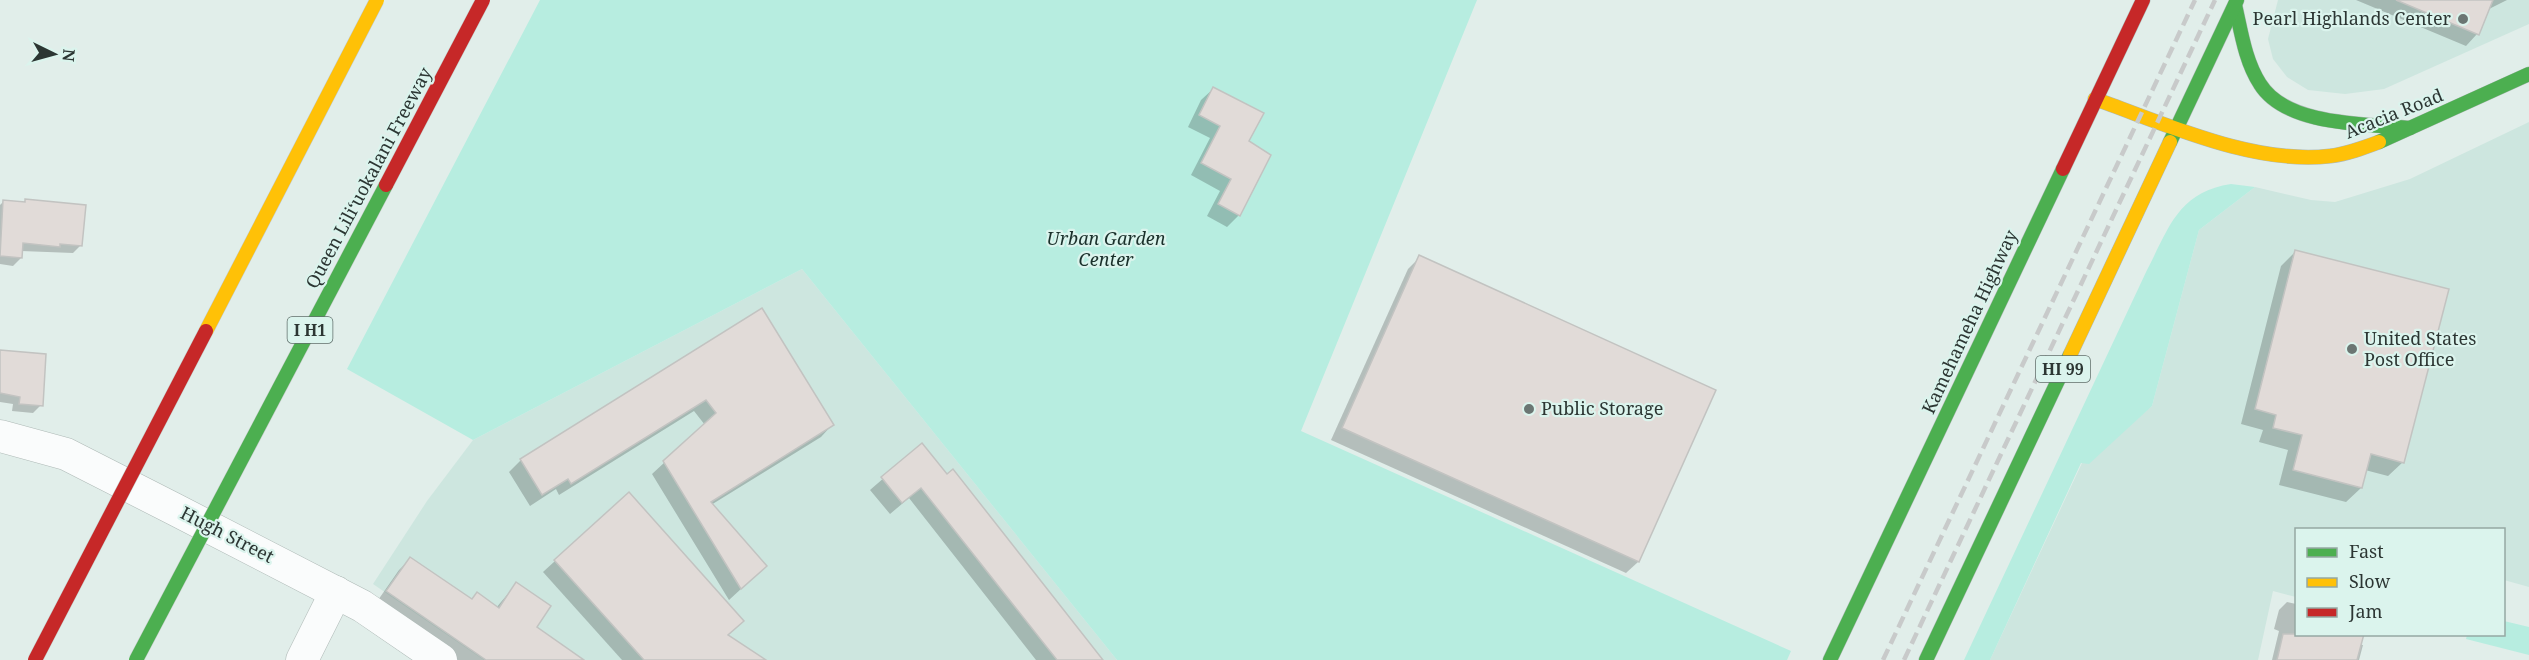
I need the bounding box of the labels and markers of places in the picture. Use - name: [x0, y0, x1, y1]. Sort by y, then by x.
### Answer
- place label: Pearl Highlands Center: [2253, 6, 2452, 30]
- marker: Pearl Highlands Center: [2456, 12, 2470, 26]
- place label: United States Post Office: [2364, 326, 2476, 371]
- marker: United States Post Office: [2345, 342, 2359, 356]
- place label: Public Storage: [1541, 396, 1663, 420]
- marker: Public Storage: [1522, 402, 1536, 416]

